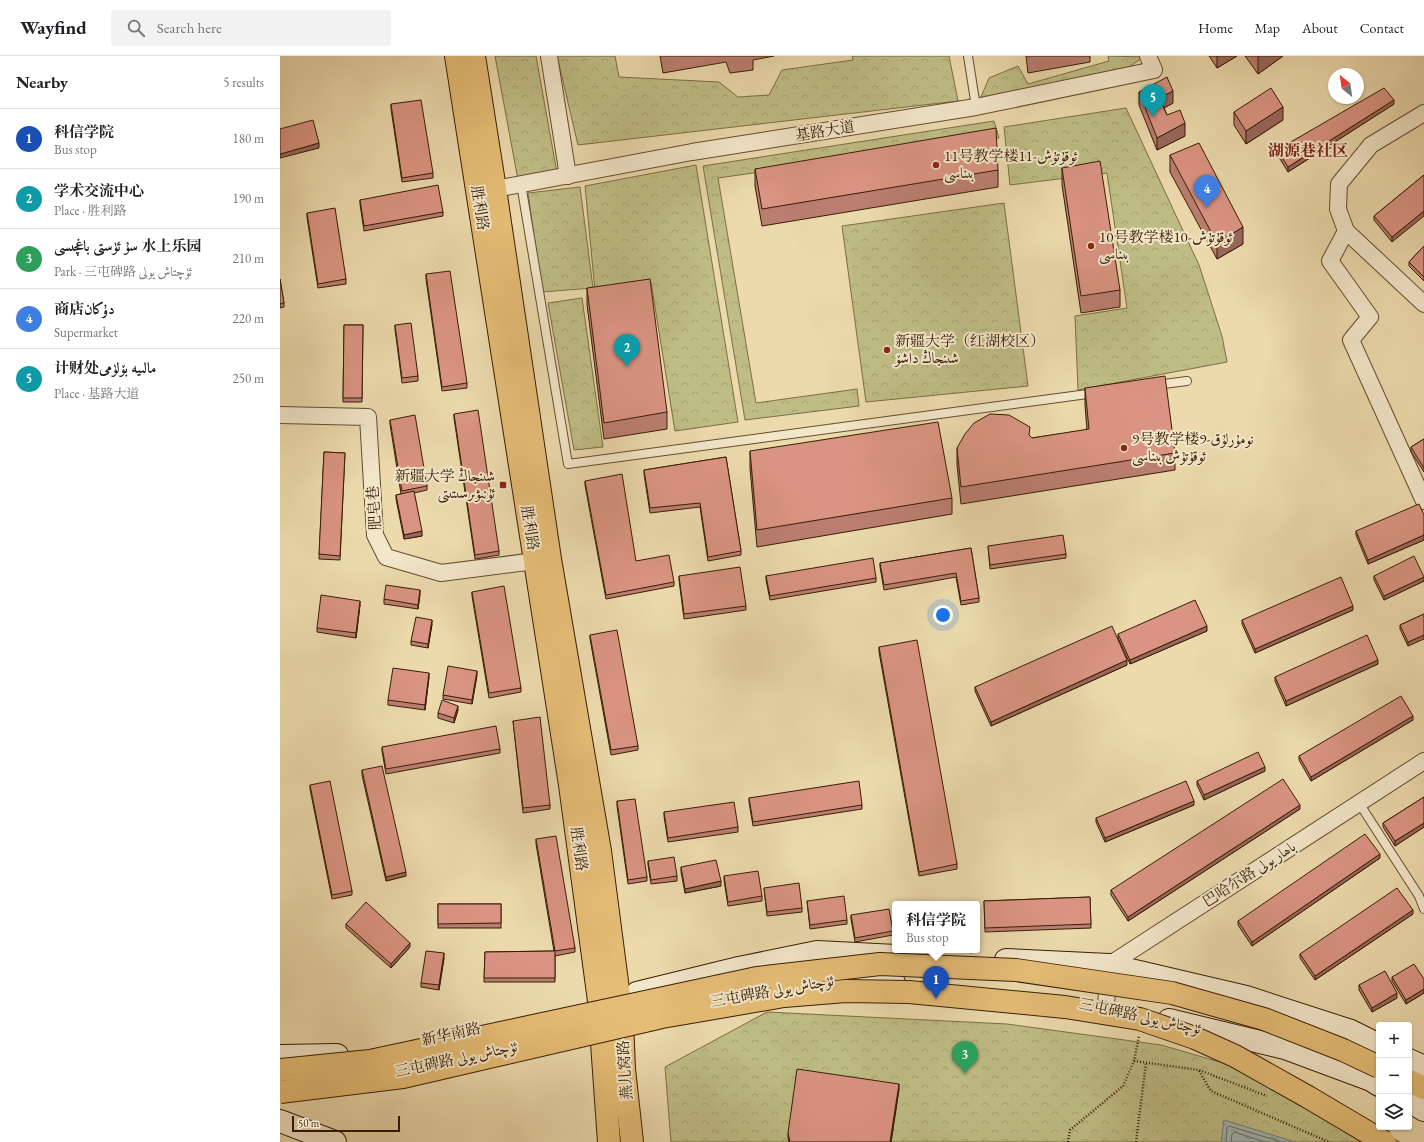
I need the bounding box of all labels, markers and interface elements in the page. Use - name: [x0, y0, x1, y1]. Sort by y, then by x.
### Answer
- search box: [111, 10, 391, 46]
- text: Wayfind: [20, 15, 87, 40]
- icon: search: [125, 17, 147, 39]
- text: Search here: [157, 18, 222, 37]
- text: Home: [1198, 19, 1233, 37]
- text: Map: [1255, 19, 1280, 37]
- text: About: [1302, 19, 1338, 37]
- text: Contact: [1360, 19, 1404, 37]
- north arrow: [1328, 68, 1364, 104]
- text: Nearby: [16, 71, 68, 93]
- text: 5 results: [223, 74, 264, 91]
- pin: 5: [1140, 84, 1166, 117]
- street label: 基路大道: [794, 116, 856, 145]
- text: 科信学院: [54, 122, 114, 141]
- text: 1: [26, 130, 32, 147]
- text: 180 m: [233, 130, 264, 147]
- district label: 湖源巷社区: [1268, 140, 1348, 161]
- text: Bus stop: [54, 141, 97, 158]
- place label: 11号教学楼11-ئوقۇتۇش بىناسى: [944, 146, 1078, 184]
- marker: 11号教学楼11-ئوقۇتۇش بىناسى: [931, 160, 941, 170]
- pin: 4: [1194, 175, 1220, 208]
- text: 学术交流中心: [54, 181, 144, 200]
- street label: 胜利路: [468, 184, 493, 232]
- text: 2: [26, 190, 32, 207]
- text: 190 m: [233, 190, 264, 207]
- text: Place · 胜利路: [54, 202, 126, 219]
- place label: 10号教学楼10-ئوقۇتۇش بىناسى: [1099, 227, 1233, 265]
- text: سۇ ئۈستى باغچىسى 水上乐园: [54, 236, 201, 255]
- marker: 10号教学楼10-ئوقۇتۇش بىناسى: [1086, 241, 1096, 251]
- text: 3: [26, 250, 32, 267]
- text: 210 m: [233, 250, 264, 267]
- text: Park · 三屯碑路 ئۈچتاش يولى: [54, 263, 192, 280]
- text: 商店دۇكان: [54, 299, 115, 318]
- text: 4: [26, 310, 32, 327]
- text: 220 m: [233, 310, 264, 327]
- text: Supermarket: [54, 324, 118, 341]
- place label: 新疆大学（红湖校区） شىنجاڭ داشۆ: [893, 331, 1045, 367]
- pin: 2: [614, 334, 640, 367]
- marker: 新疆大学（红湖校区） شىنجاڭ داشۆ: [882, 345, 892, 355]
- text: 计财处مالىيە بۆلۈمى: [54, 358, 156, 377]
- text: 5: [26, 370, 32, 387]
- text: 250 m: [233, 370, 264, 387]
- text: Place · 基路大道: [54, 385, 139, 402]
- place label: 9号教学楼9-نومۇرلۇق ئوقۇتۇش بىناسى: [1132, 429, 1254, 467]
- marker: 9号教学楼9-نومۇرلۇق ئوقۇتۇش بىناسى: [1119, 443, 1129, 453]
- place label: 新疆大学 شىنجاڭ ئۇنىۋىرسىتىتى: [395, 466, 495, 504]
- marker: 新疆大学 شىنجاڭ ئۇنىۋىرسىتىتى: [498, 480, 508, 490]
- street label: 肥皂巷: [362, 485, 385, 531]
- street label: 胜利路: [518, 504, 543, 552]
- your location: [933, 605, 953, 625]
- street label: 胜利路: [567, 825, 592, 873]
- street label: 巴哈尔路 باھار يولى: [1199, 836, 1299, 911]
- popup: [892, 901, 980, 953]
- text: 科信学院: [906, 910, 966, 929]
- text: Bus stop: [906, 929, 949, 946]
- pin: 1: [923, 966, 949, 999]
- street label: 三屯碑路 ئۈچتاش يولى: [709, 970, 835, 1012]
- street label: 三屯碑路 ئۈچتاش يولى: [1077, 993, 1203, 1039]
- street label: 新华南路: [420, 1018, 482, 1049]
- map controls: [1376, 1022, 1412, 1130]
- button: +: [1376, 1022, 1412, 1058]
- street label: 三屯碑路 ئۈچتاش يولى: [393, 1036, 519, 1082]
- street label: 燕儿窝路: [613, 1039, 636, 1101]
- pin: 3: [952, 1041, 978, 1074]
- button: −: [1376, 1058, 1412, 1094]
- button: layers: [1376, 1094, 1412, 1130]
- scale bar: [292, 1114, 400, 1133]
- text: 50 m: [298, 1116, 319, 1130]

